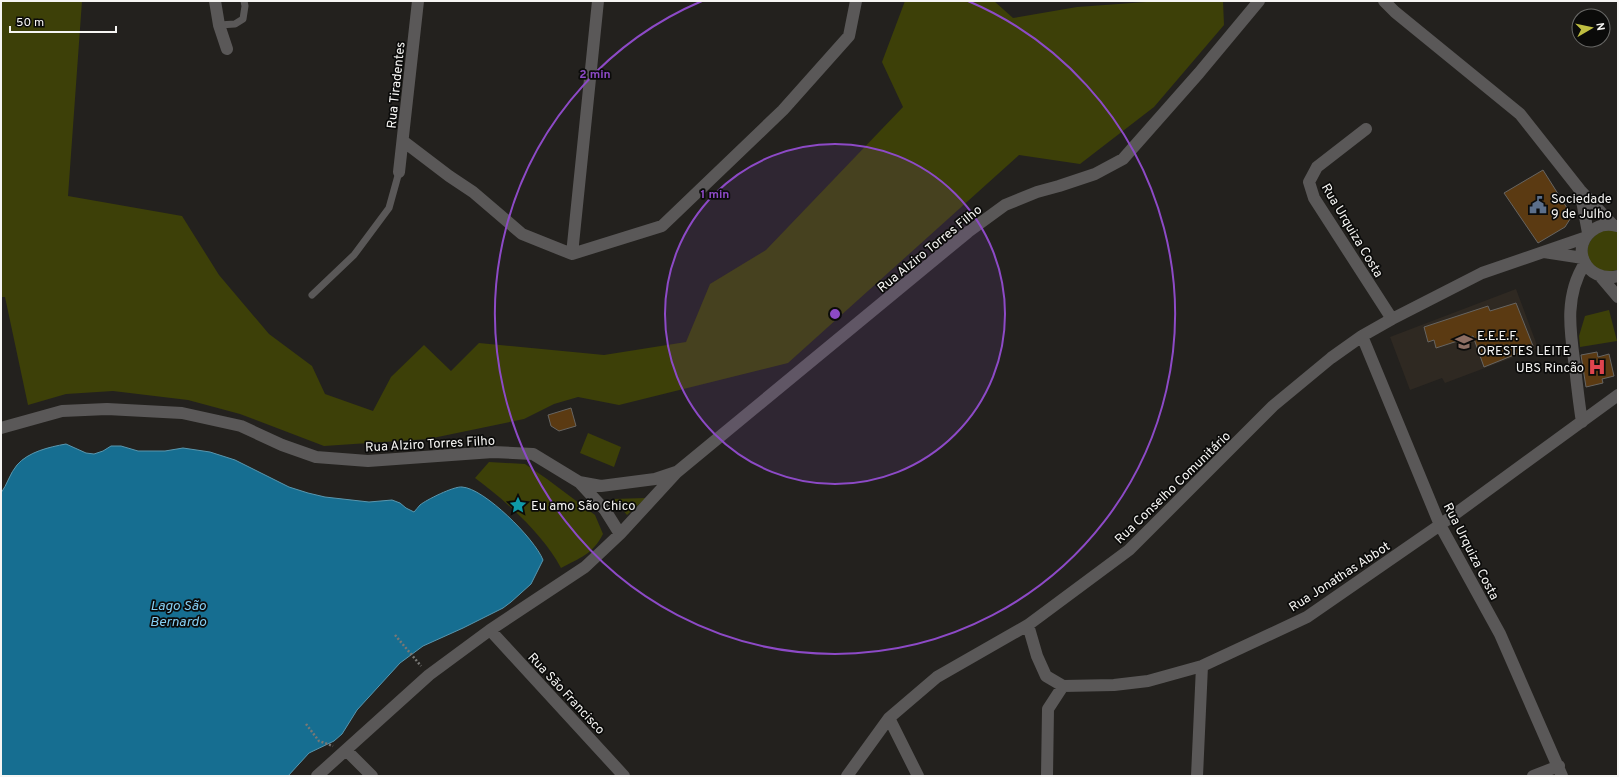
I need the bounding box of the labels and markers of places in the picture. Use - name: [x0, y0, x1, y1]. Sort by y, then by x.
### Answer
- place label: Sociedade 9 de Julho: [1551, 192, 1612, 223]
- public building icon: Sociedade 9 de Julho: [1528, 195, 1548, 215]
- centre of rings: [828, 307, 842, 321]
- place label: E.E.E.F. ORESTES LEITE: [1477, 329, 1570, 360]
- school or university icon: E.E.E.F. ORESTES LEITE: [1454, 332, 1474, 352]
- hospital icon: UBS Rincão: [1587, 357, 1607, 377]
- place label: UBS Rincão: [1516, 361, 1584, 377]
- place icon: Eu amo São Chico: [508, 495, 528, 515]
- place label: Eu amo São Chico: [531, 499, 636, 515]

